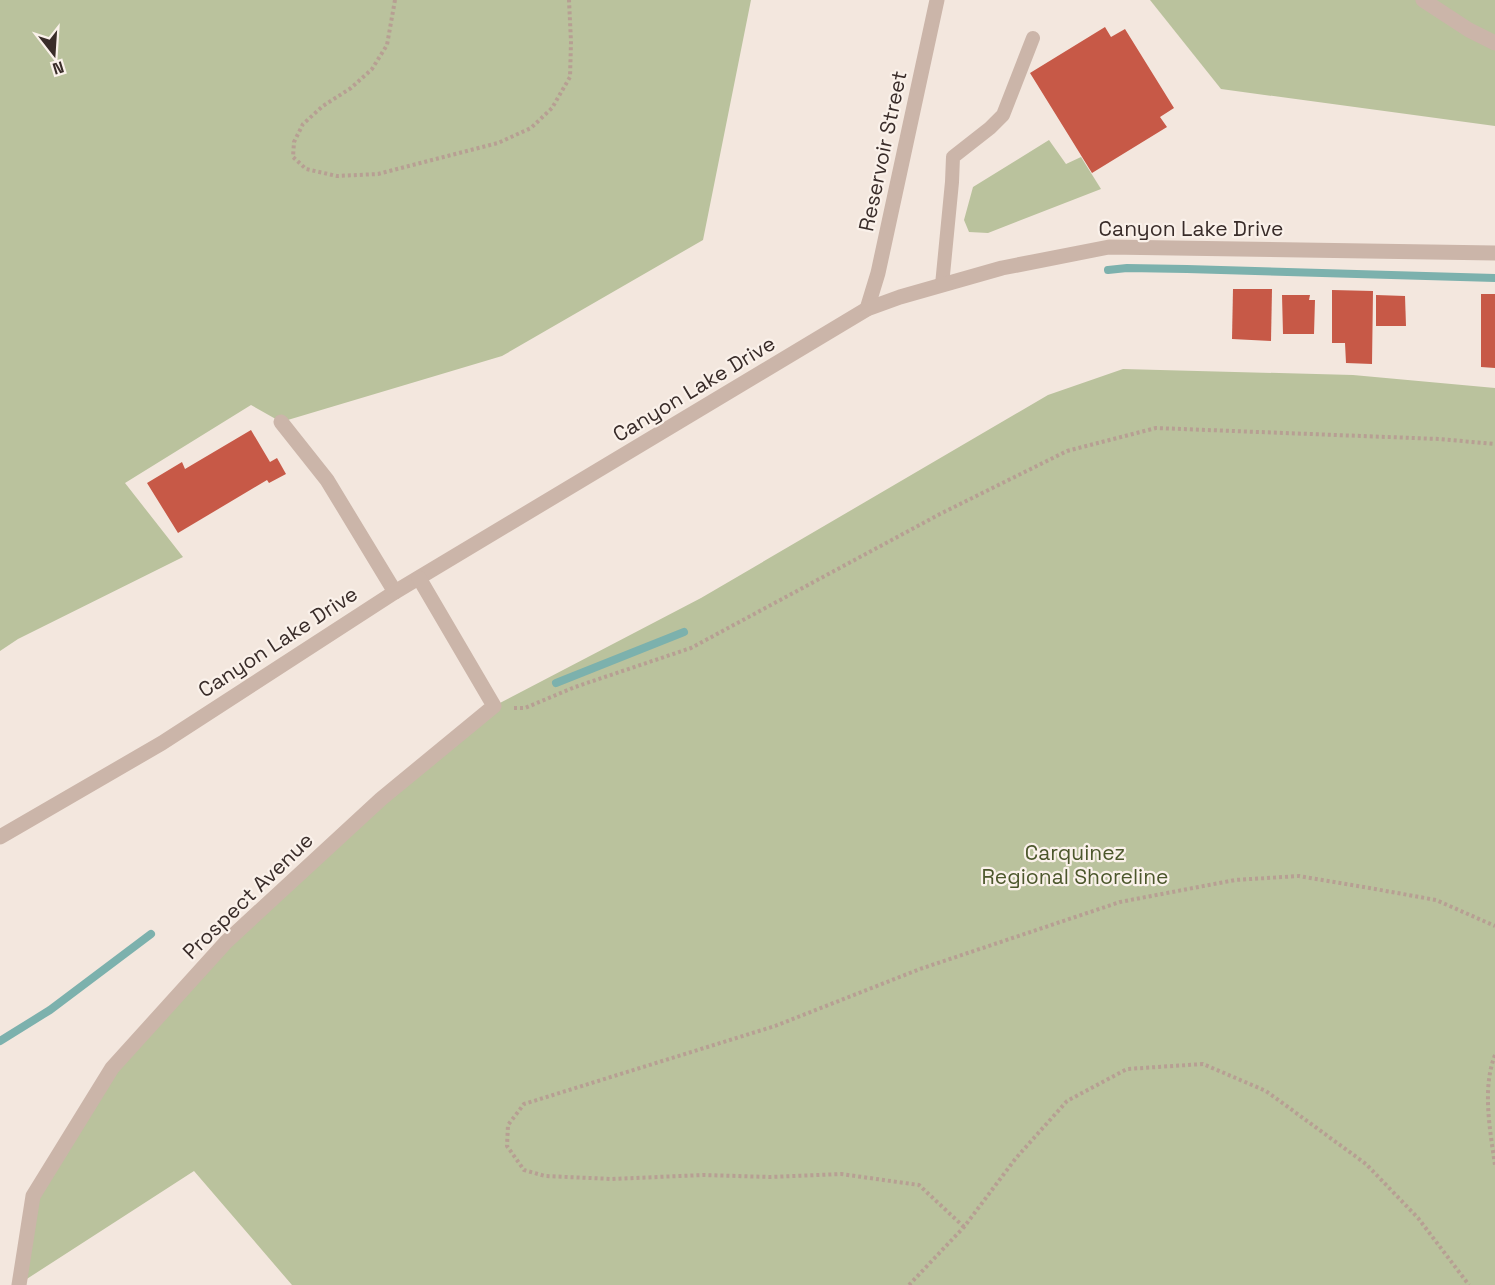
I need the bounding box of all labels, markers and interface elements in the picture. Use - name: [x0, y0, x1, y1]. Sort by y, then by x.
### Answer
- north arrow: [24, 24, 84, 84]
- text: N: [50, 56, 66, 79]
- street label: Reservoir Street: [852, 68, 913, 234]
- street label: Canyon Lake Drive: [1099, 215, 1283, 242]
- street label: Canyon Lake Drive: [608, 329, 780, 448]
- street label: Canyon Lake Drive: [193, 580, 363, 703]
- street label: Prospect Avenue: [177, 826, 319, 965]
- park label: Carquinez Regional Shoreline: [981, 839, 1169, 890]

